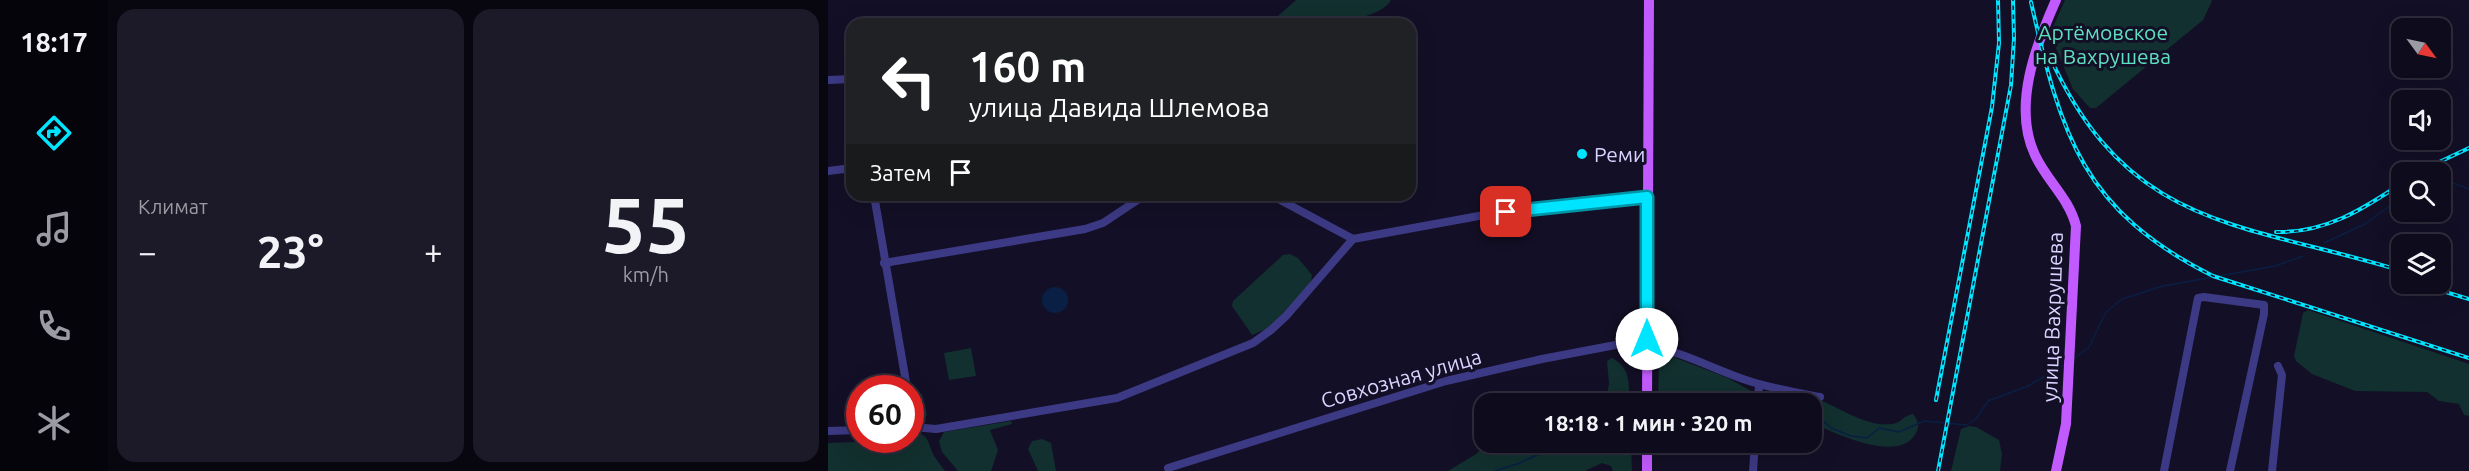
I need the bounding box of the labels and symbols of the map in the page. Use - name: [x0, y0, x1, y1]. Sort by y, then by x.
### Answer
- north arrow: [2391, 18, 2451, 78]
- park label: Артёмовское на Вахрушева: [2035, 20, 2171, 68]
- place label: Реми: [1594, 142, 1645, 166]
- marker: Реми: [1575, 147, 1589, 161]
- pin: [1480, 186, 1531, 237]
- street label: улица Вахрушева: [2037, 231, 2067, 403]
- position arrow: [1615, 307, 1679, 371]
- street label: Совхозная улица: [1318, 344, 1484, 412]
- speed limit sign: 60: [846, 375, 924, 453]

